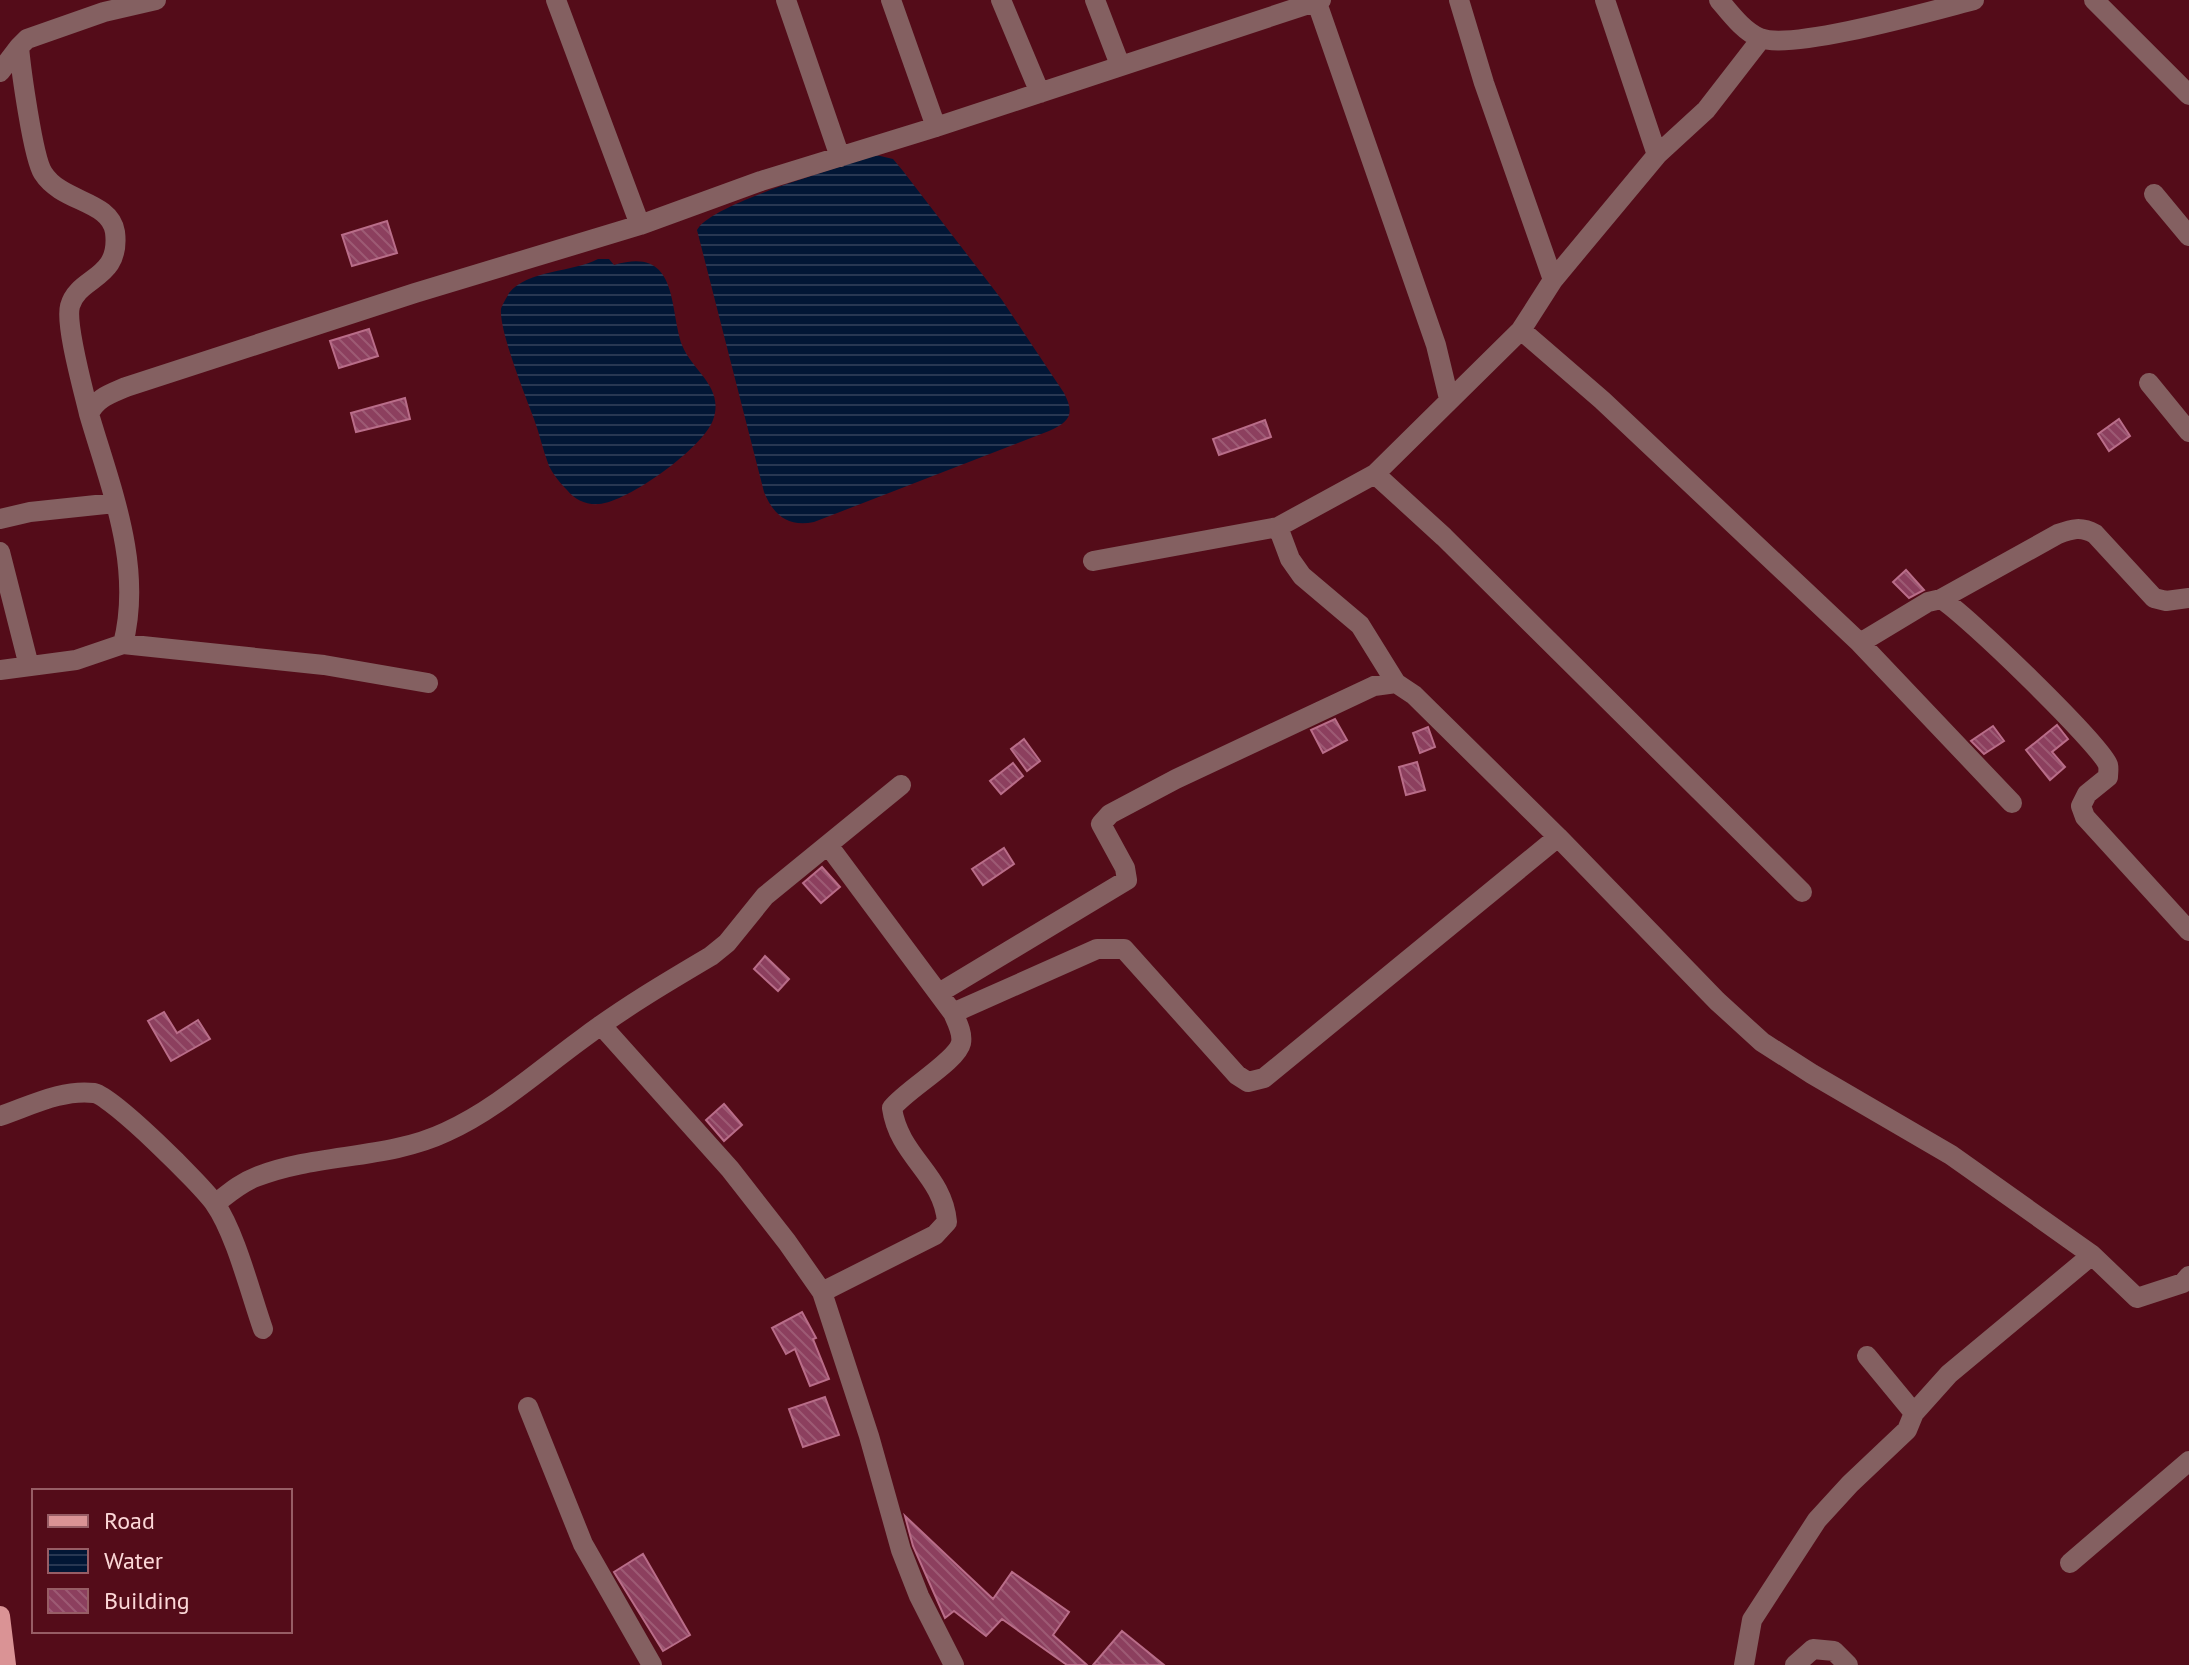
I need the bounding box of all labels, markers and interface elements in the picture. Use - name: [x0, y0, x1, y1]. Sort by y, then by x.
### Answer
- legend: [32, 1489, 292, 1633]
- text: Road: [104, 1505, 155, 1536]
- text: Water: [104, 1545, 163, 1576]
- text: Building: [104, 1585, 190, 1616]

